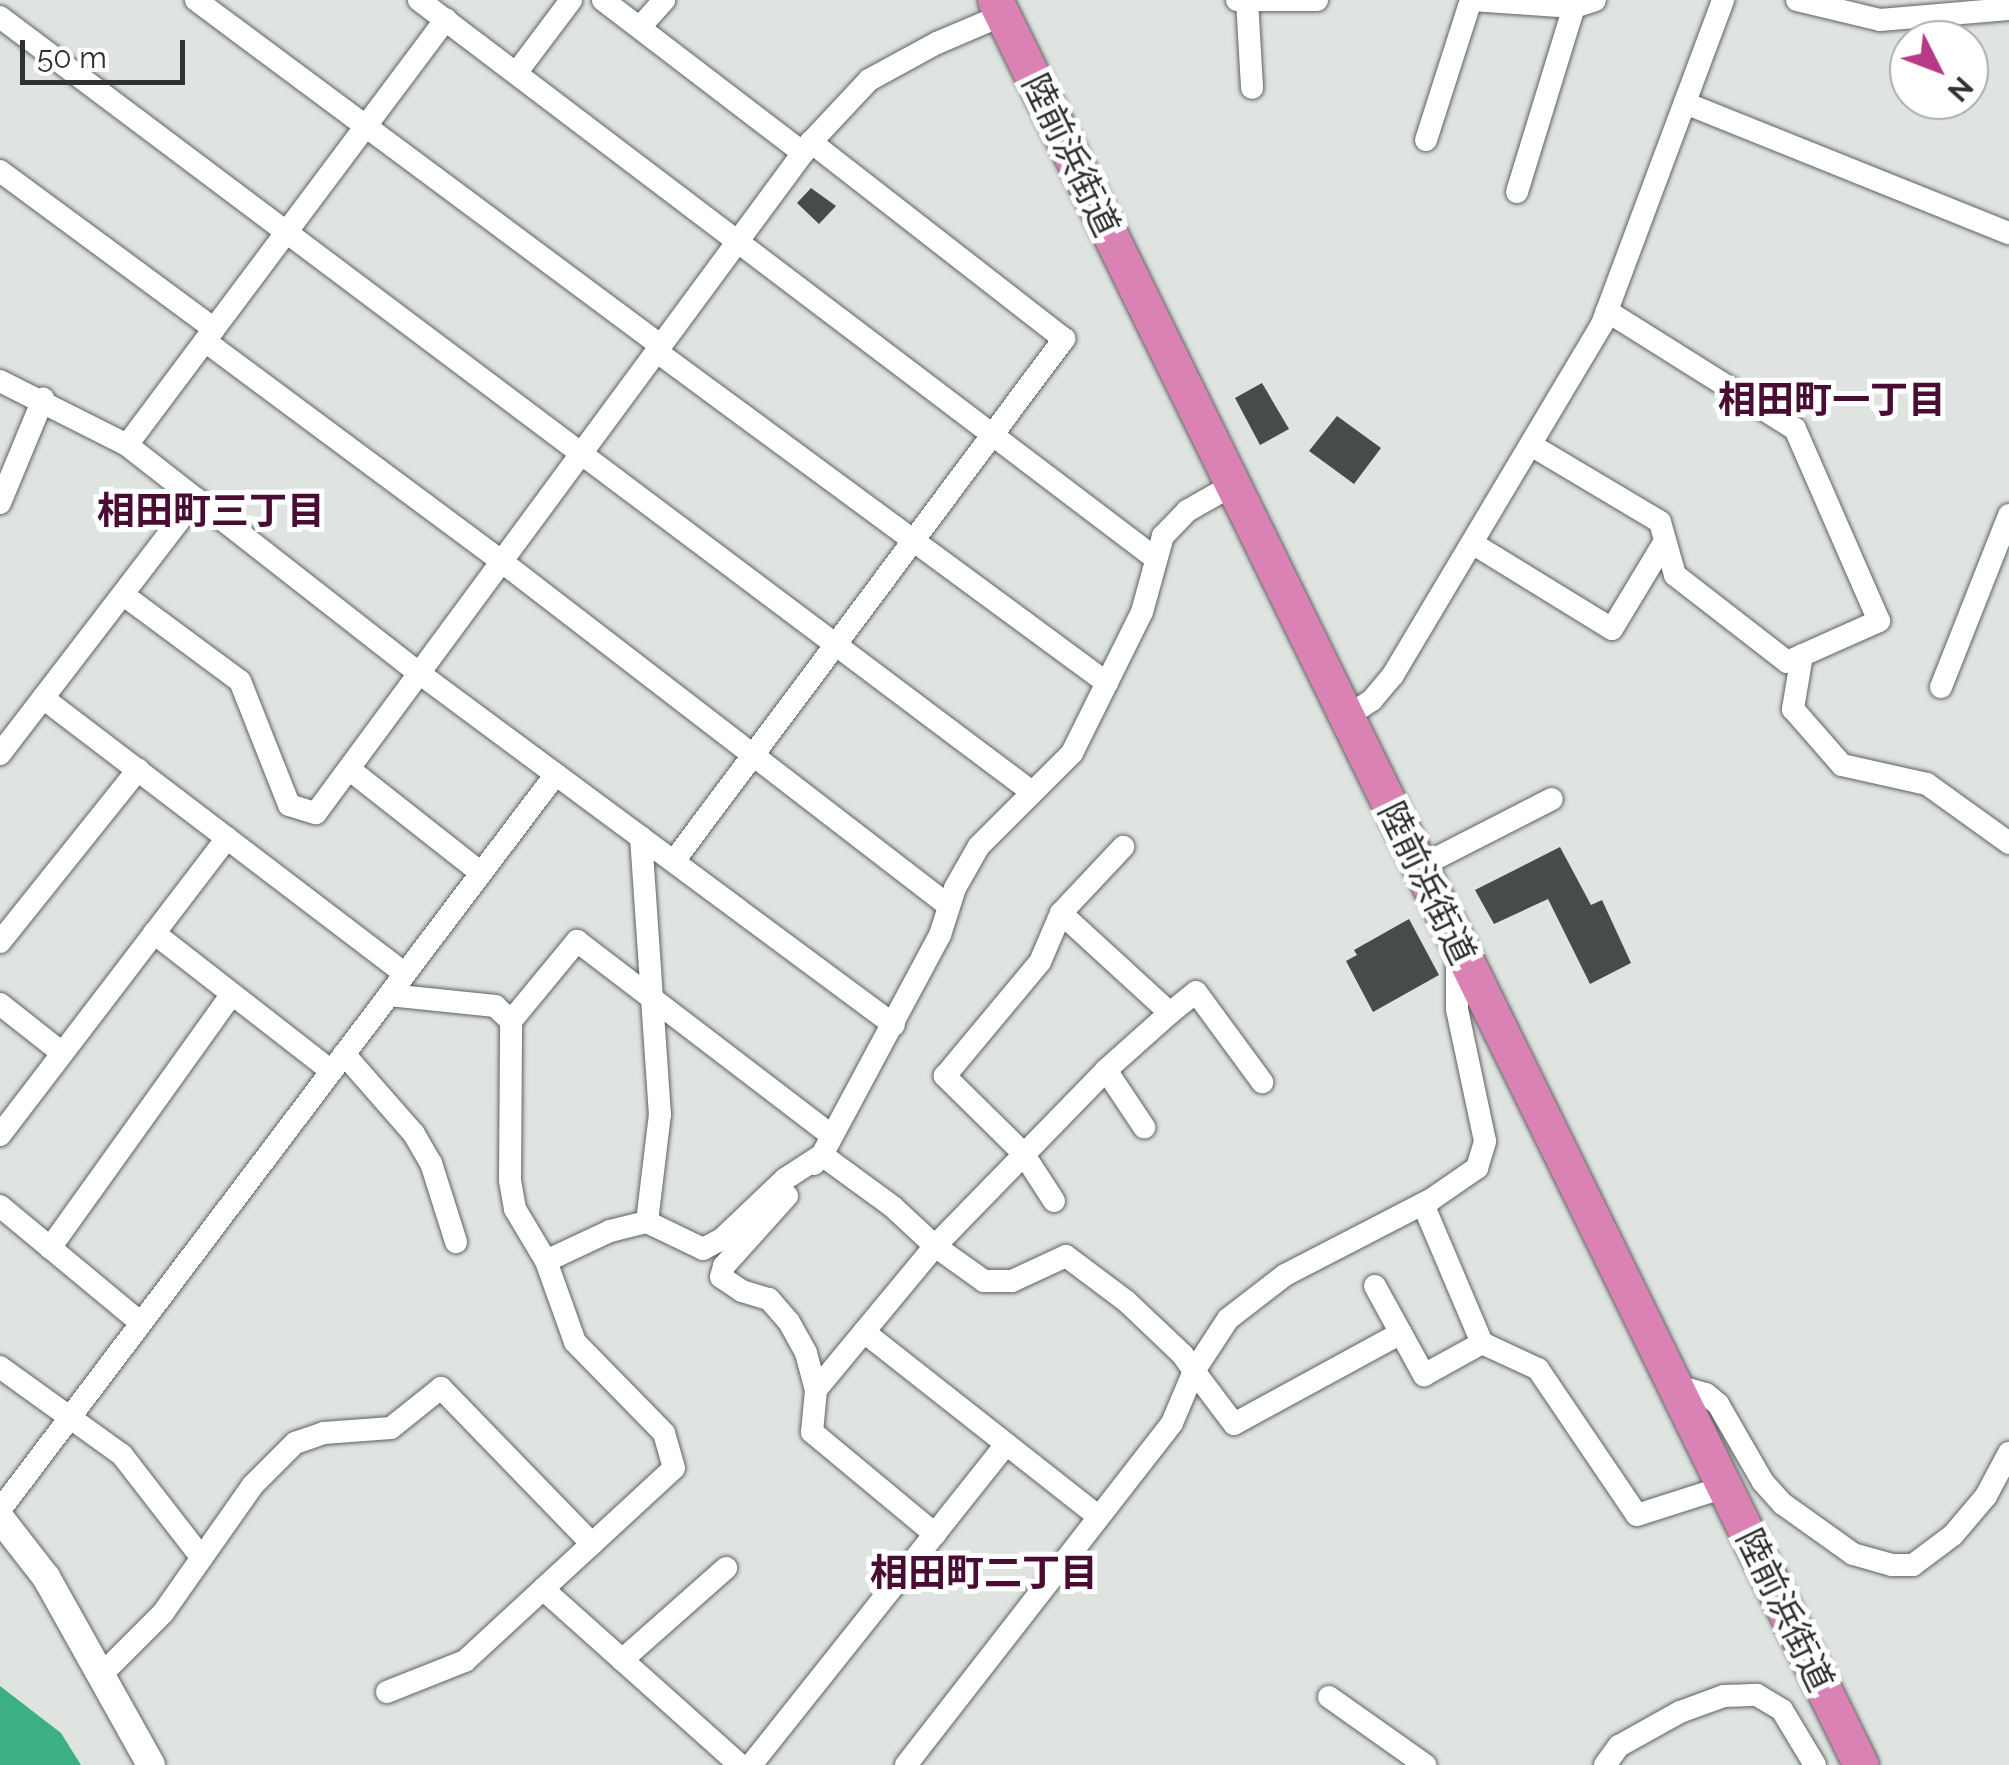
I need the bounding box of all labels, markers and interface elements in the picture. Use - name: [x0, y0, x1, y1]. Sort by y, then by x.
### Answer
- scale bar: [25, 20, 190, 82]
- north arrow: [1889, 20, 1989, 120]
- text: 50 m: [37, 40, 107, 75]
- street label: 陸前浜街道: [1014, 67, 1128, 243]
- text: N: [1941, 70, 1980, 108]
- district label: 相田町一丁目: [1718, 377, 1946, 423]
- district label: 相田町三丁目: [97, 488, 325, 534]
- street label: 陸前浜街道: [1370, 795, 1484, 971]
- street label: 陸前浜街道: [1728, 1522, 1842, 1698]
- district label: 相田町二丁目: [870, 1550, 1098, 1596]

